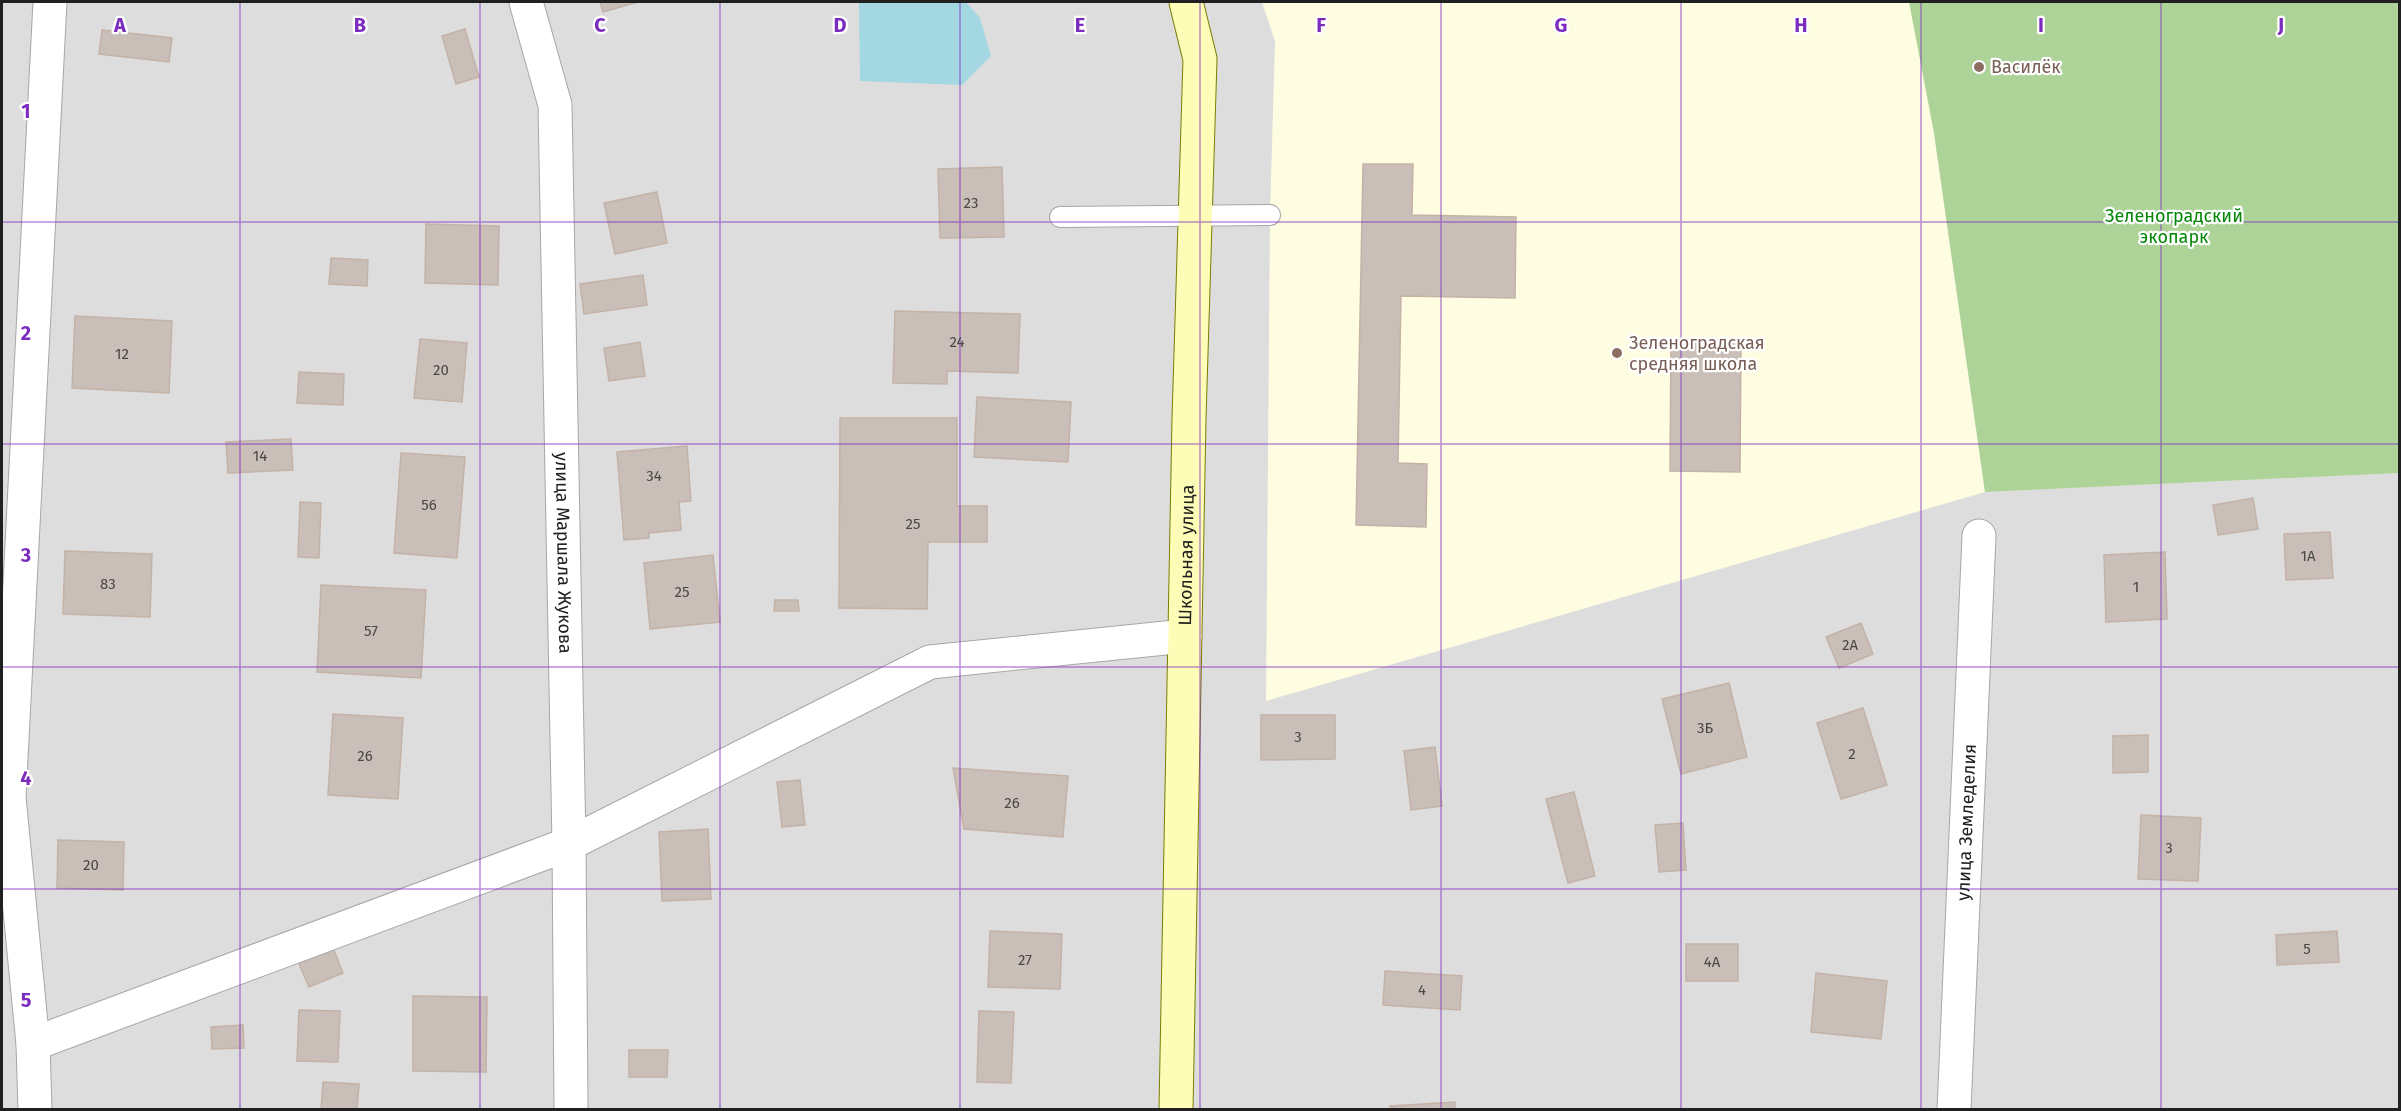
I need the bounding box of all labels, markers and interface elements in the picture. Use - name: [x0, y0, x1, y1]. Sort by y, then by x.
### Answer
- text: A: [113, 13, 127, 37]
- text: B: [354, 13, 366, 37]
- text: C: [594, 13, 606, 37]
- text: D: [833, 13, 847, 37]
- text: E: [1075, 13, 1085, 37]
- text: F: [1316, 13, 1326, 37]
- text: G: [1555, 13, 1567, 37]
- text: H: [1794, 13, 1808, 37]
- text: I: [2038, 13, 2044, 37]
- text: J: [2277, 13, 2284, 37]
- place label: Василёк: [1991, 56, 2061, 78]
- marker: Василёк: [1972, 60, 1986, 74]
- text: 1: [21, 99, 31, 123]
- house number: 23: [964, 194, 978, 212]
- park label: Зеленоградский экопарк: [2105, 205, 2243, 248]
- text: 2: [21, 321, 31, 345]
- place label: Зеленоградская средняя школа: [1629, 332, 1765, 375]
- house number: 24: [949, 333, 965, 351]
- house number: 12: [115, 345, 129, 363]
- marker: Зеленоградская средняя школа: [1610, 346, 1624, 360]
- house number: 20: [433, 361, 449, 379]
- house number: 14: [253, 447, 267, 465]
- street label: улица Маршала Жукова: [551, 452, 576, 654]
- house number: 34: [646, 467, 662, 485]
- street label: Школьная улица: [1174, 484, 1199, 626]
- house number: 56: [421, 496, 437, 514]
- house number: 25: [906, 515, 920, 533]
- text: 3: [20, 543, 31, 567]
- house number: 1А: [2300, 547, 2316, 565]
- house number: 83: [100, 575, 116, 593]
- house number: 1: [2133, 578, 2139, 596]
- house number: 25: [675, 583, 689, 601]
- house number: 57: [364, 622, 378, 640]
- house number: 2А: [1842, 636, 1858, 654]
- house number: 3Б: [1697, 719, 1713, 737]
- house number: 3: [1294, 728, 1302, 746]
- street label: улица Земледелия: [1952, 743, 1981, 901]
- house number: 2: [1848, 745, 1856, 763]
- house number: 26: [357, 747, 373, 765]
- text: 4: [20, 766, 32, 790]
- house number: 26: [1004, 794, 1020, 812]
- house number: 3: [2165, 839, 2173, 857]
- house number: 20: [83, 856, 99, 874]
- house number: 5: [2303, 940, 2311, 958]
- house number: 27: [1018, 951, 1032, 969]
- house number: 4А: [1704, 953, 1721, 971]
- house number: 4: [1418, 981, 1426, 999]
- text: 5: [21, 988, 32, 1012]

